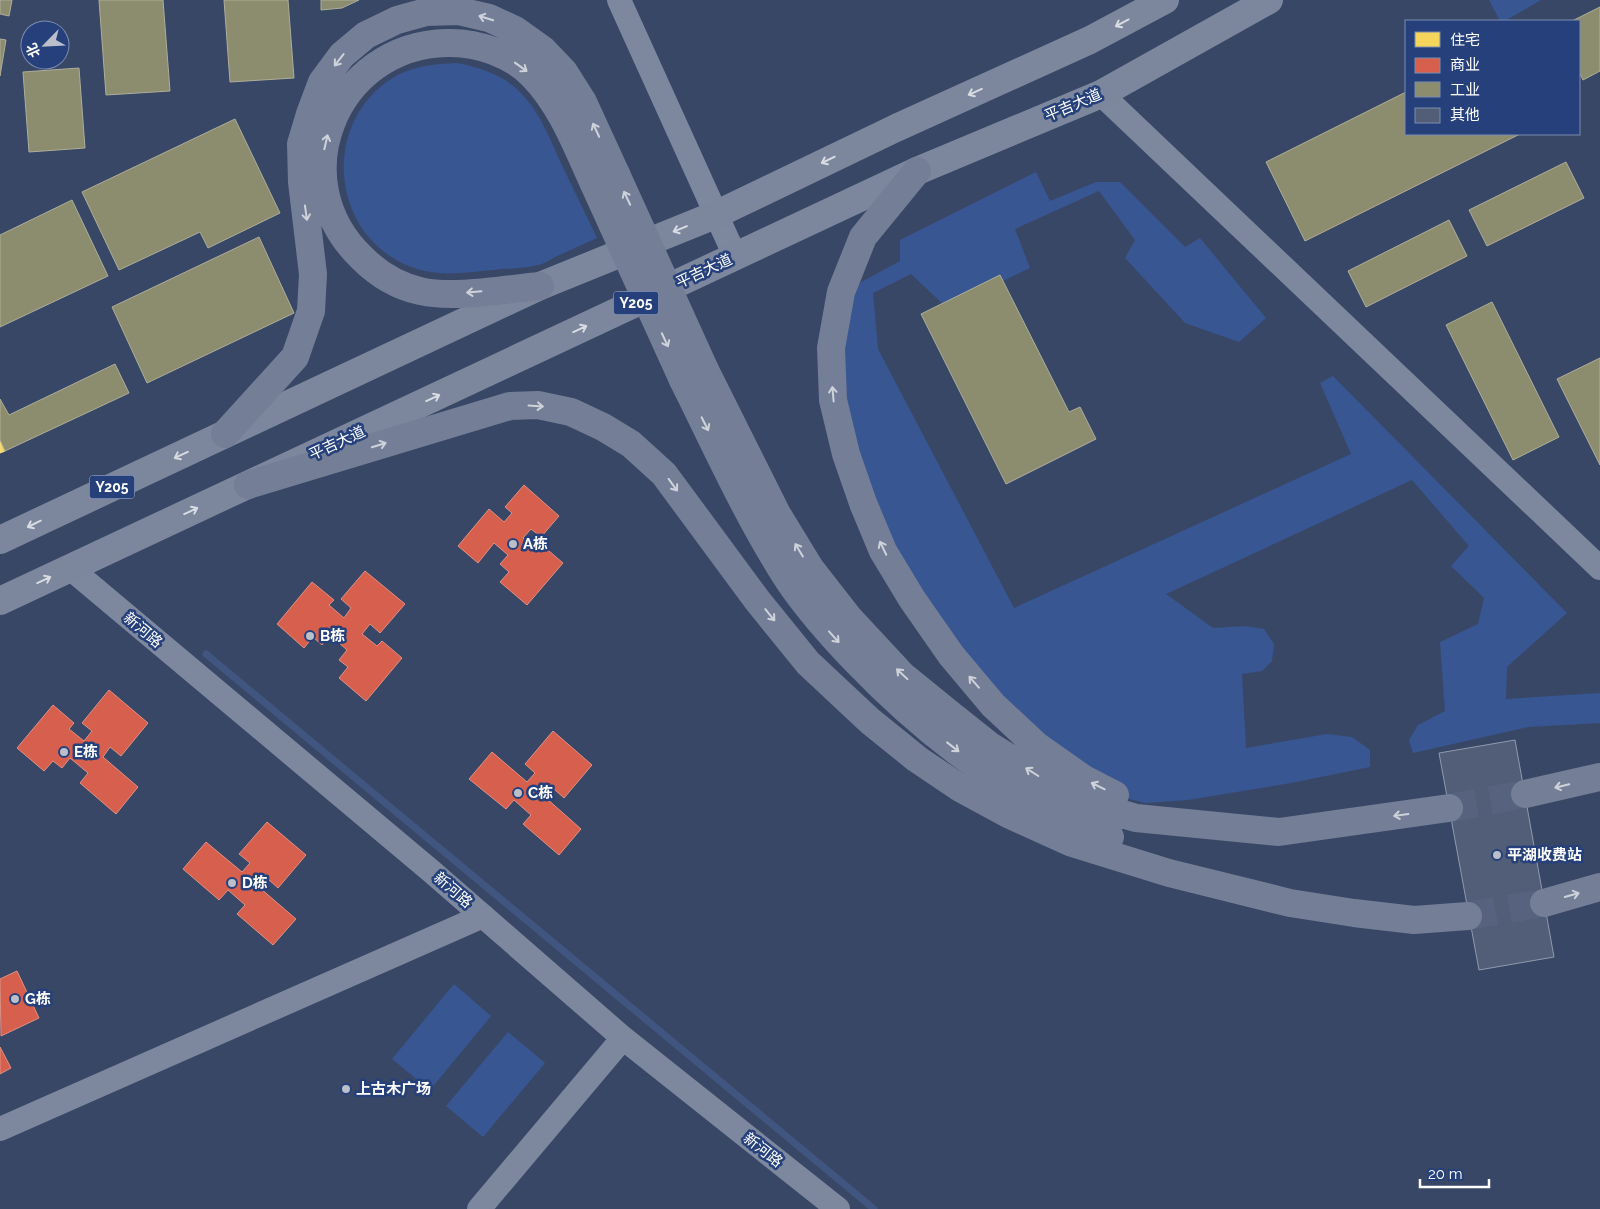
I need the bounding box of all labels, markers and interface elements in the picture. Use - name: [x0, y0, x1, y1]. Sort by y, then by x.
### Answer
- one-way arrow: [478, 12, 494, 22]
- one-way arrow: [1115, 19, 1130, 28]
- north arrow: [20, 20, 70, 70]
- legend: [1405, 20, 1580, 135]
- text: 住宅: [1450, 31, 1480, 49]
- text: 北: [23, 41, 43, 60]
- one-way arrow: [333, 53, 344, 66]
- text: 商业: [1450, 56, 1480, 74]
- one-way arrow: [514, 62, 528, 72]
- text: 工业: [1450, 81, 1480, 99]
- street label: 平吉大道: [1042, 85, 1104, 125]
- one-way arrow: [968, 88, 983, 97]
- text: 其他: [1450, 106, 1480, 124]
- one-way arrow: [590, 123, 600, 138]
- one-way arrow: [322, 135, 331, 151]
- one-way arrow: [821, 156, 836, 166]
- one-way arrow: [621, 191, 631, 206]
- one-way arrow: [301, 205, 311, 221]
- one-way arrow: [673, 224, 688, 234]
- street label: 平吉大道: [673, 250, 735, 292]
- one-way arrow: [467, 287, 483, 297]
- road number: Y205: [614, 292, 658, 314]
- one-way arrow: [573, 323, 588, 333]
- one-way arrow: [661, 332, 670, 347]
- one-way arrow: [829, 387, 838, 403]
- one-way arrow: [425, 392, 440, 402]
- one-way arrow: [527, 402, 543, 411]
- one-way arrow: [701, 416, 710, 431]
- street label: 平吉大道: [306, 422, 368, 464]
- one-way arrow: [371, 440, 387, 450]
- one-way arrow: [174, 450, 189, 460]
- road number: Y205: [90, 476, 134, 498]
- one-way arrow: [667, 478, 678, 491]
- one-way arrow: [183, 506, 198, 516]
- one-way arrow: [26, 519, 41, 529]
- place label: A栋: [523, 535, 548, 553]
- marker: A栋: [507, 538, 519, 550]
- one-way arrow: [877, 541, 887, 556]
- one-way arrow: [793, 543, 803, 557]
- one-way arrow: [36, 575, 51, 585]
- one-way arrow: [764, 608, 775, 621]
- street label: 新河路: [120, 609, 166, 651]
- place label: B栋: [320, 627, 345, 645]
- marker: B栋: [304, 630, 316, 642]
- one-way arrow: [828, 631, 839, 644]
- one-way arrow: [896, 668, 909, 680]
- one-way arrow: [968, 676, 980, 689]
- one-way arrow: [946, 742, 959, 753]
- place label: E栋: [74, 743, 98, 761]
- marker: E栋: [58, 746, 70, 758]
- one-way arrow: [1025, 766, 1039, 776]
- one-way arrow: [1091, 781, 1106, 790]
- one-way arrow: [1555, 782, 1571, 791]
- place label: C栋: [528, 784, 553, 802]
- marker: C栋: [512, 787, 524, 799]
- one-way arrow: [1393, 810, 1409, 820]
- place label: 平湖收费站: [1507, 846, 1582, 864]
- marker: 平湖收费站: [1491, 849, 1503, 861]
- street label: 新河路: [430, 868, 476, 912]
- place label: D栋: [242, 874, 268, 892]
- marker: D栋: [226, 877, 238, 889]
- one-way arrow: [1564, 889, 1580, 899]
- place label: G栋: [25, 990, 51, 1008]
- marker: G栋: [9, 993, 21, 1005]
- place label: 上古木广场: [356, 1080, 431, 1098]
- marker: 上古木广场: [340, 1083, 352, 1095]
- street label: 新河路: [740, 1129, 786, 1171]
- scale bar: [1420, 1156, 1489, 1188]
- text: 20 m: [1428, 1165, 1463, 1183]

